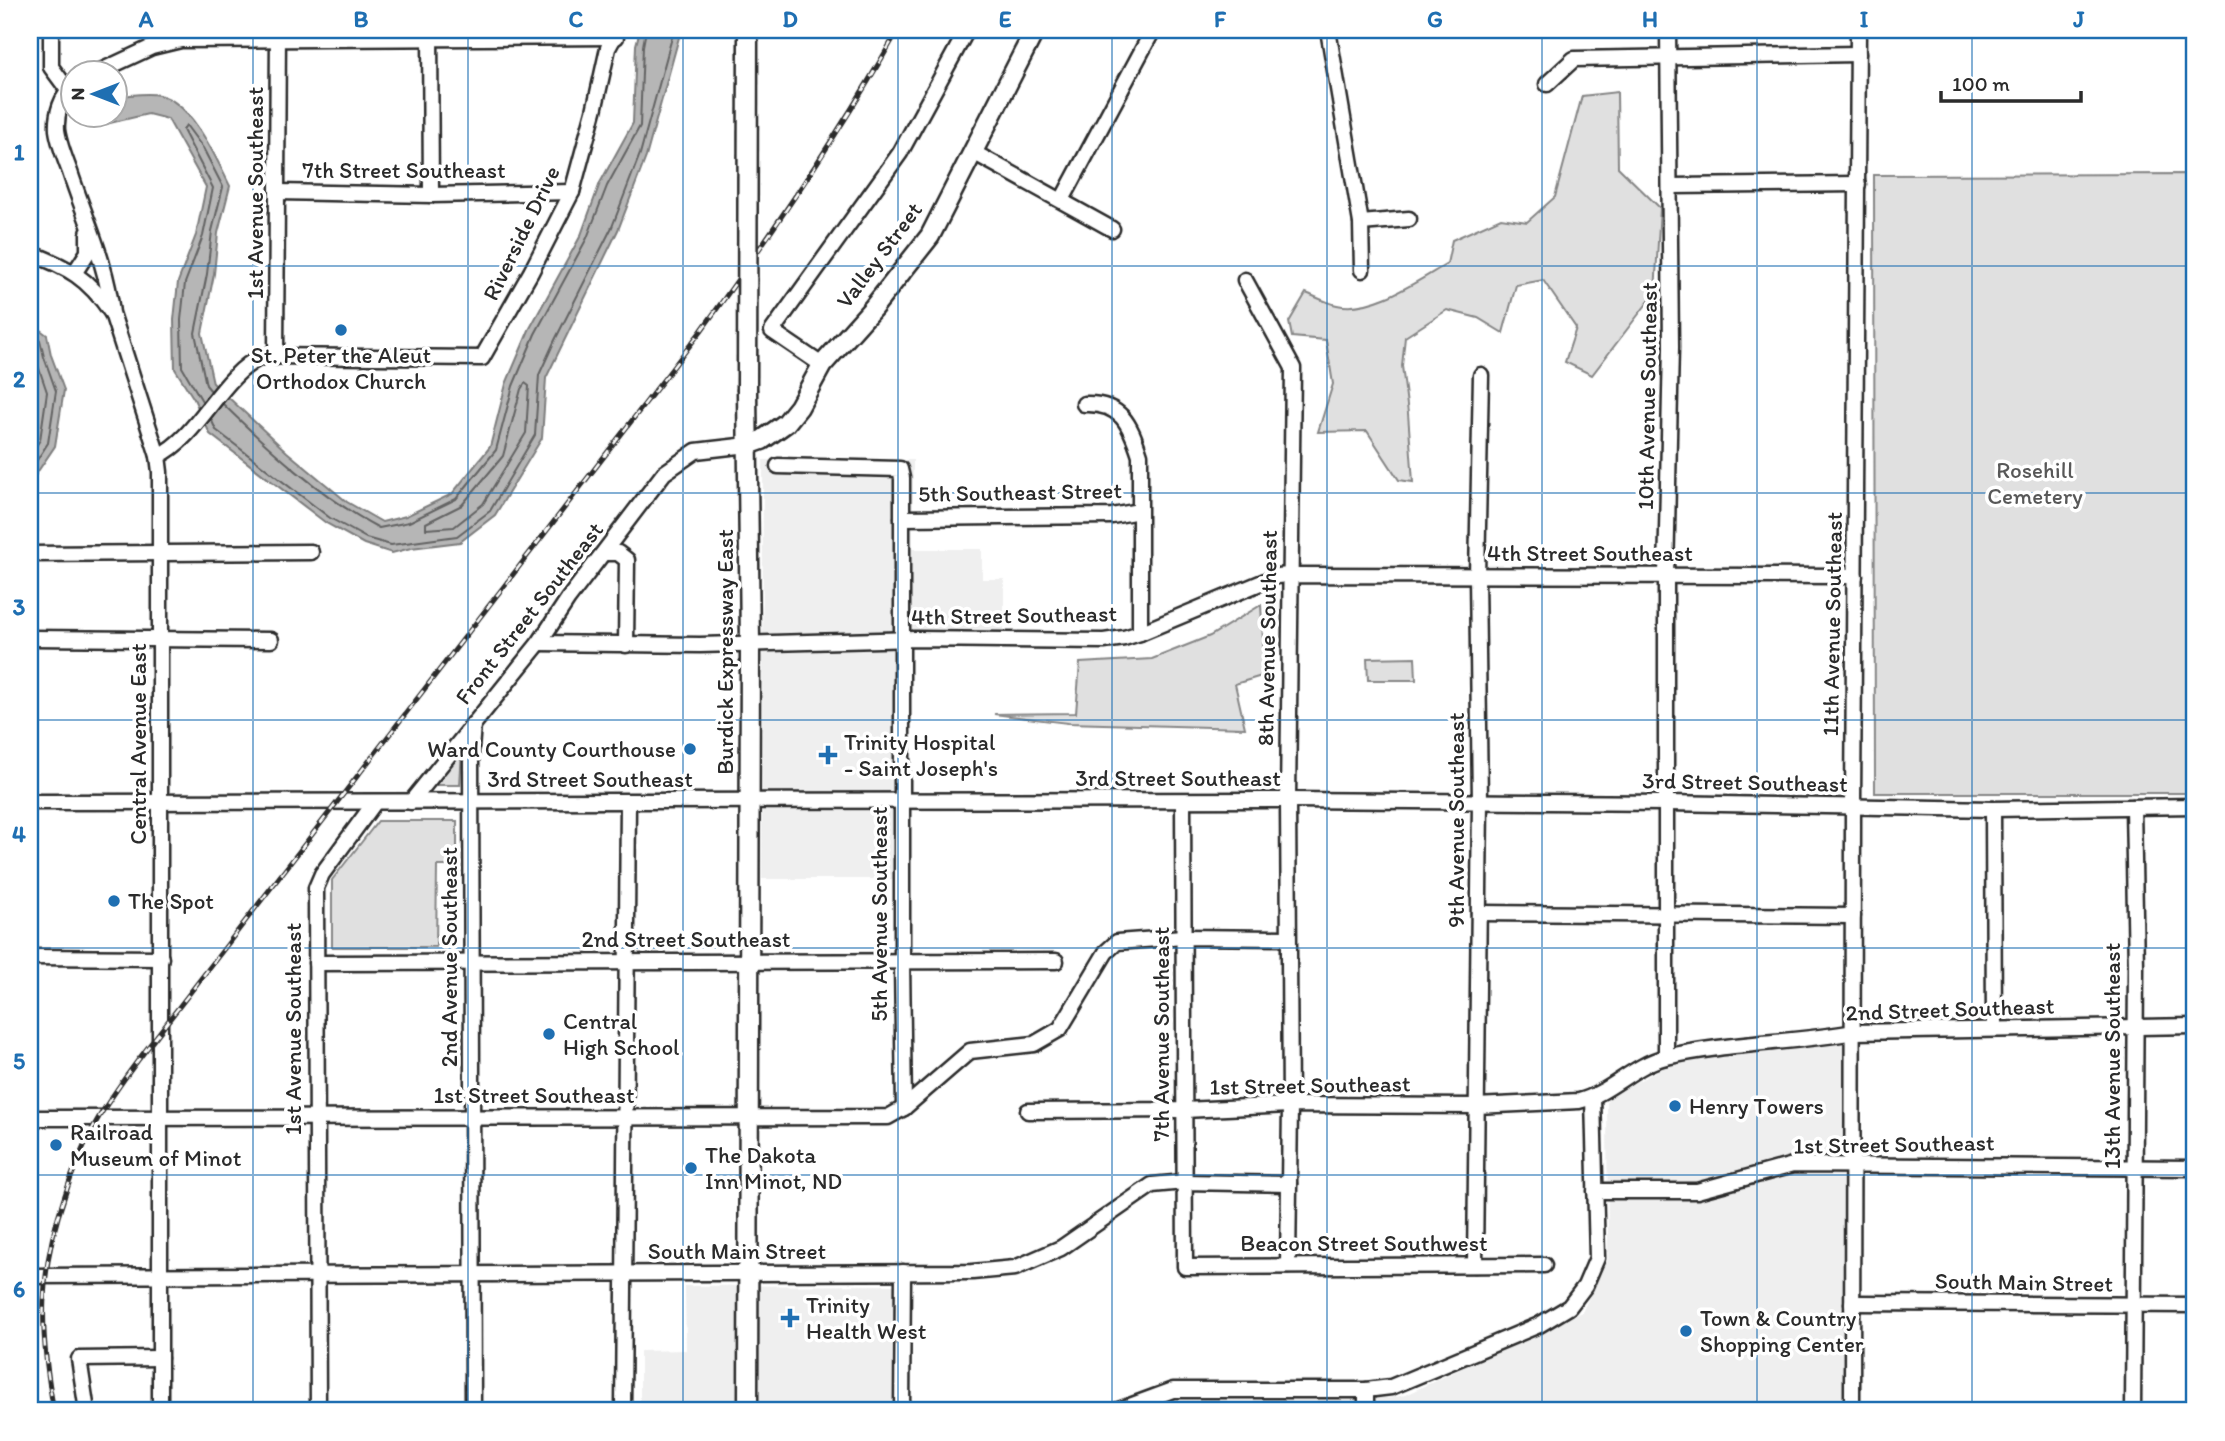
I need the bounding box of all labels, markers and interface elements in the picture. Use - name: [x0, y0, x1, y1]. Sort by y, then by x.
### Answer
- text: A: [138, 5, 154, 33]
- text: B: [354, 5, 369, 33]
- text: C: [569, 5, 584, 33]
- text: D: [782, 5, 798, 33]
- text: E: [999, 5, 1012, 33]
- text: F: [1214, 5, 1227, 33]
- text: G: [1427, 5, 1443, 33]
- text: H: [1642, 5, 1658, 33]
- text: I: [1860, 5, 1869, 33]
- text: J: [2072, 5, 2085, 33]
- north arrow: [60, 60, 130, 130]
- scale bar: [1941, 60, 2082, 104]
- text: 100 m: [1952, 71, 2010, 96]
- street label: 1st Avenue Southeast: [241, 87, 269, 299]
- text: N: [66, 88, 89, 100]
- text: 1: [14, 138, 25, 166]
- street label: 7th Street Southeast: [302, 156, 506, 184]
- street label: Riverside Drive: [476, 161, 566, 305]
- street label: Valley Street: [830, 196, 928, 314]
- street label: 10th Avenue Southeast: [1631, 282, 1663, 510]
- marker: St. Peter the Aleut Orthodox Church: [333, 322, 349, 338]
- place label: St. Peter the Aleut Orthodox Church: [251, 341, 431, 395]
- text: 2: [13, 365, 26, 393]
- park label: Rosehill Cemetery: [1987, 456, 2083, 510]
- street label: 5th Southeast Street: [918, 476, 1123, 508]
- street label: 11th Avenue Southeast: [1816, 511, 1848, 737]
- street label: Front Street Southeast: [449, 516, 609, 710]
- street label: Burdick Expressway East: [711, 529, 739, 775]
- street label: 8th Avenue Southeast: [1251, 530, 1283, 746]
- street label: 4th Street Southeast: [1487, 539, 1693, 567]
- text: 3: [13, 593, 26, 621]
- street label: 4th Street Southeast: [911, 599, 1118, 631]
- street label: Central Avenue East: [124, 643, 152, 845]
- street label: 9th Avenue Southeast: [1442, 712, 1470, 928]
- place label: Trinity Hospital - Saint Joseph's: [844, 728, 998, 782]
- place label: Ward County Courthouse: [427, 735, 676, 763]
- marker: Ward County Courthouse: [682, 741, 698, 757]
- marker: Trinity Hospital - Saint Joseph's: [818, 745, 838, 765]
- street label: 3rd Street Southeast: [1075, 764, 1281, 792]
- street label: 3rd Street Southeast: [487, 765, 693, 793]
- street label: 3rd Street Southeast: [1642, 766, 1848, 798]
- street label: 5th Avenue Southeast: [865, 806, 893, 1022]
- text: 4: [12, 820, 26, 848]
- street label: 2nd Avenue Southeast: [435, 847, 463, 1067]
- place label: The Spot: [128, 887, 214, 915]
- marker: The Spot: [106, 893, 122, 909]
- street label: 1st Avenue Southeast: [279, 923, 307, 1135]
- street label: 2nd Street Southeast: [581, 925, 791, 953]
- street label: 7th Avenue Southeast: [1147, 927, 1175, 1141]
- street label: 13th Avenue Southeast: [2098, 943, 2126, 1169]
- street label: 2nd Street Southeast: [1845, 991, 2055, 1027]
- place label: Central High School: [563, 1007, 680, 1061]
- marker: Central High School: [541, 1026, 557, 1042]
- text: 5: [13, 1047, 25, 1075]
- street label: 1st Street Southeast: [1209, 1069, 1411, 1101]
- street label: 1st Street Southeast: [433, 1081, 635, 1109]
- place label: Henry Towers: [1689, 1092, 1824, 1120]
- marker: Henry Towers: [1667, 1098, 1683, 1114]
- place label: Railroad Museum of Minot: [70, 1118, 242, 1172]
- street label: 1st Street Southeast: [1793, 1128, 1995, 1160]
- marker: Railroad Museum of Minot: [48, 1137, 64, 1153]
- place label: The Dakota Inn Minot, ND: [705, 1141, 842, 1195]
- marker: The Dakota Inn Minot, ND: [683, 1160, 699, 1176]
- street label: Beacon Street Southwest: [1240, 1229, 1488, 1257]
- street label: South Main Street: [648, 1237, 827, 1265]
- street label: South Main Street: [1935, 1266, 2114, 1298]
- text: 6: [13, 1275, 25, 1303]
- place label: Trinity Health West: [806, 1291, 927, 1345]
- place label: Town & Country Shopping Center: [1700, 1304, 1864, 1358]
- marker: Trinity Health West: [780, 1308, 800, 1328]
- marker: Town & Country Shopping Center: [1678, 1323, 1694, 1339]

